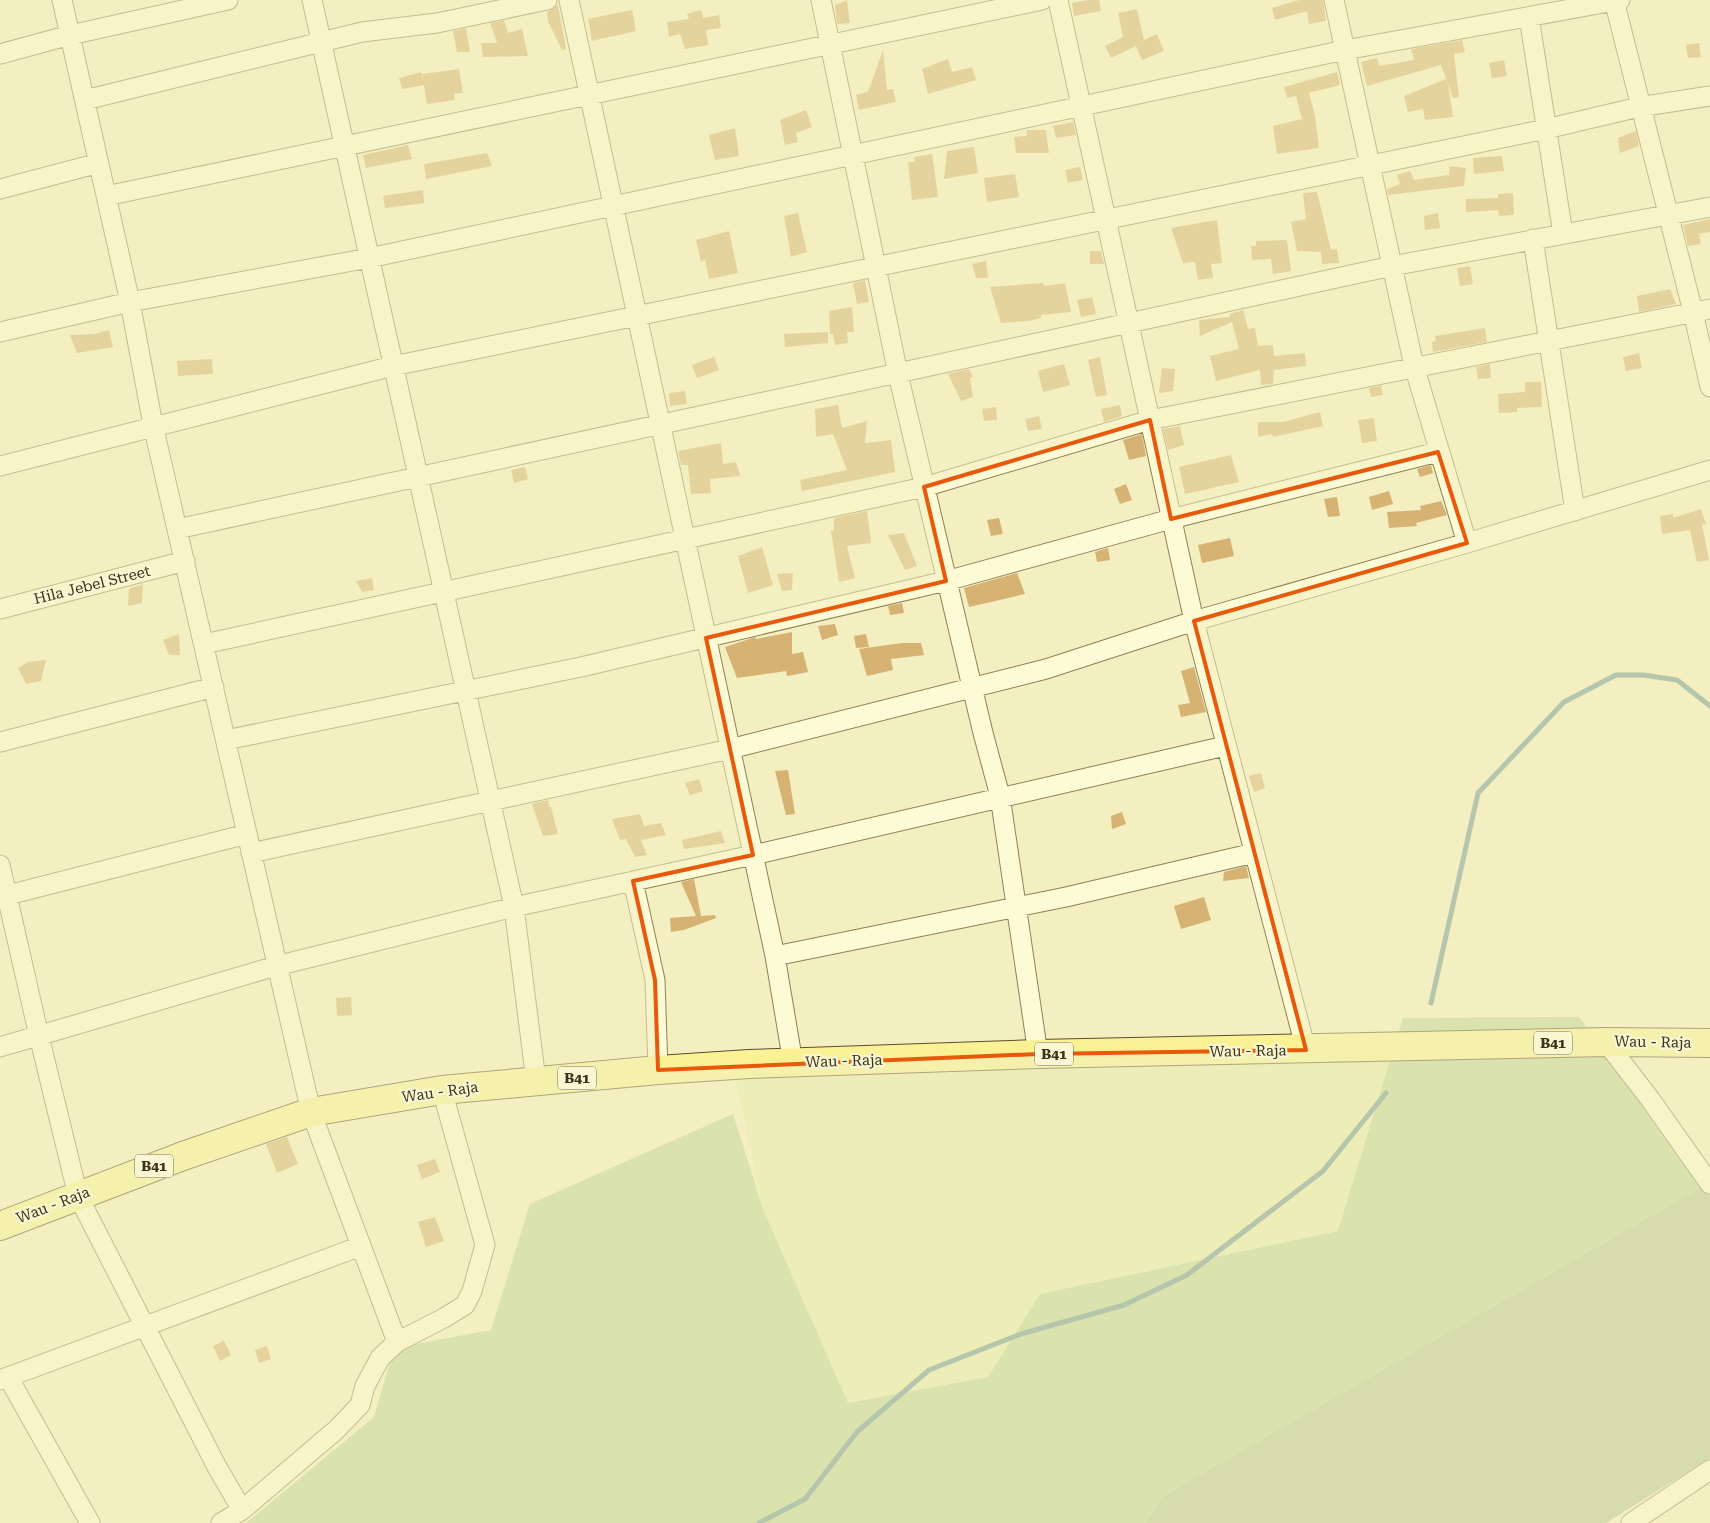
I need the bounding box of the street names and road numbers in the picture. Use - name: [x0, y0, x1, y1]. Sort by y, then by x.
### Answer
- street label: Hila Jebel Street: [32, 562, 152, 608]
- road number: B41: [1534, 1032, 1572, 1054]
- street label: Wau - Raja: [1614, 1032, 1692, 1052]
- street label: Wau - Raja: [1209, 1041, 1287, 1061]
- road number: B41: [1035, 1042, 1073, 1066]
- street label: Wau - Raja: [805, 1051, 883, 1071]
- road number: B41: [558, 1066, 596, 1090]
- street label: Wau - Raja: [401, 1078, 479, 1106]
- road number: B41: [135, 1154, 173, 1178]
- street label: Wau - Raja: [14, 1183, 92, 1227]

